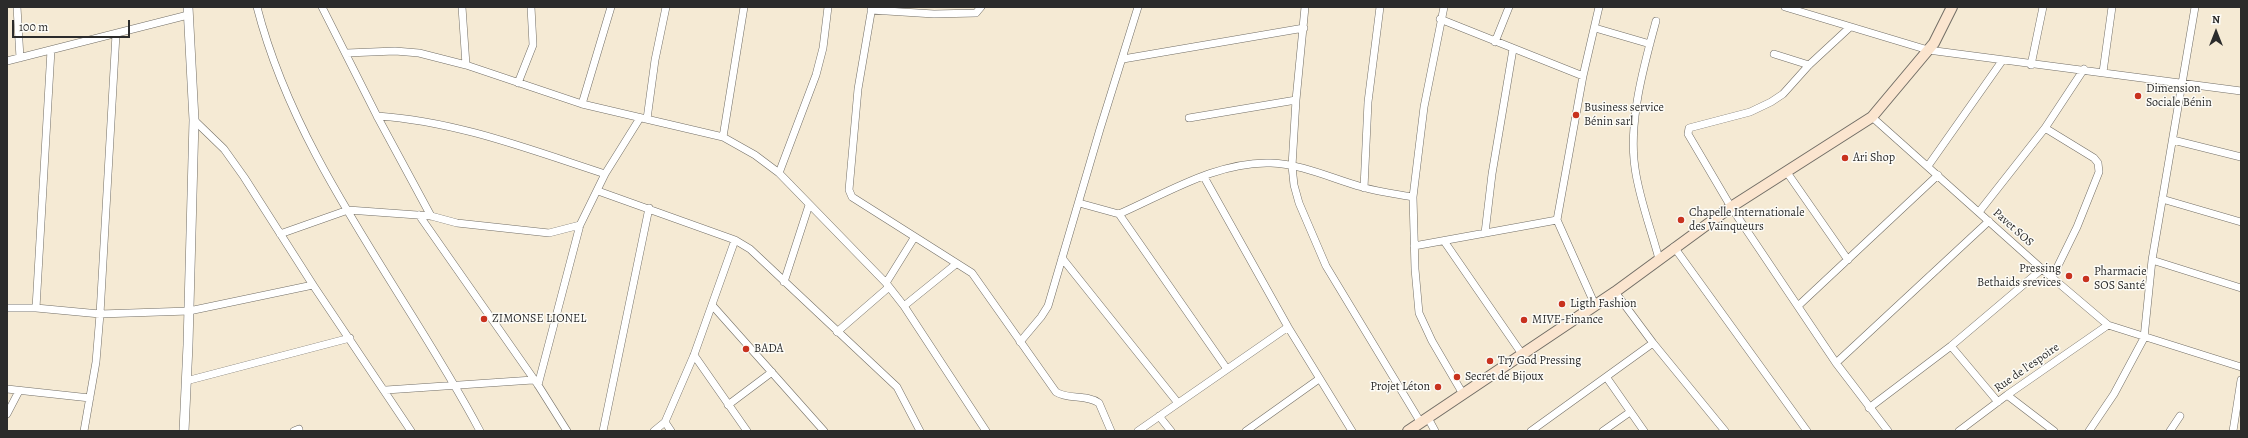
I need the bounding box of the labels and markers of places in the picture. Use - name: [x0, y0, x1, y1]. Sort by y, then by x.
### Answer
- place label: Dimension Sociale Bénin: [2146, 82, 2212, 110]
- marker: Dimension Sociale Bénin: [2133, 91, 2143, 101]
- place label: Business service Bénin sarl: [1584, 101, 1664, 129]
- marker: Business service Bénin sarl: [1571, 110, 1581, 120]
- place label: Ari Shop: [1853, 151, 1895, 165]
- marker: Ari Shop: [1840, 153, 1850, 163]
- place label: Chapelle Internationale des Vainqueurs: [1689, 206, 1805, 234]
- marker: Chapelle Internationale des Vainqueurs: [1676, 215, 1686, 225]
- place label: Pressing Bethaids srevices: [1977, 262, 2061, 290]
- place label: Pharmacie SOS Santé: [2094, 265, 2147, 293]
- marker: Pressing Bethaids srevices: [2064, 271, 2074, 281]
- marker: Pharmacie SOS Santé: [2081, 274, 2091, 284]
- place label: Ligth Fashion: [1570, 297, 1637, 311]
- marker: Ligth Fashion: [1557, 299, 1567, 309]
- place label: ZIMONSE LIONEL: [492, 312, 586, 326]
- place label: MIVE-Finance: [1532, 313, 1603, 327]
- marker: ZIMONSE LIONEL: [479, 314, 489, 324]
- marker: MIVE-Finance: [1519, 315, 1529, 325]
- place label: BADA: [754, 342, 783, 356]
- marker: BADA: [741, 344, 751, 354]
- place label: Try God Pressing: [1498, 354, 1581, 368]
- marker: Try God Pressing: [1485, 356, 1495, 366]
- place label: Secret de Bijoux: [1465, 370, 1544, 384]
- marker: Secret de Bijoux: [1452, 372, 1462, 382]
- place label: Projet Léton: [1370, 380, 1430, 394]
- marker: Projet Léton: [1433, 382, 1443, 392]

